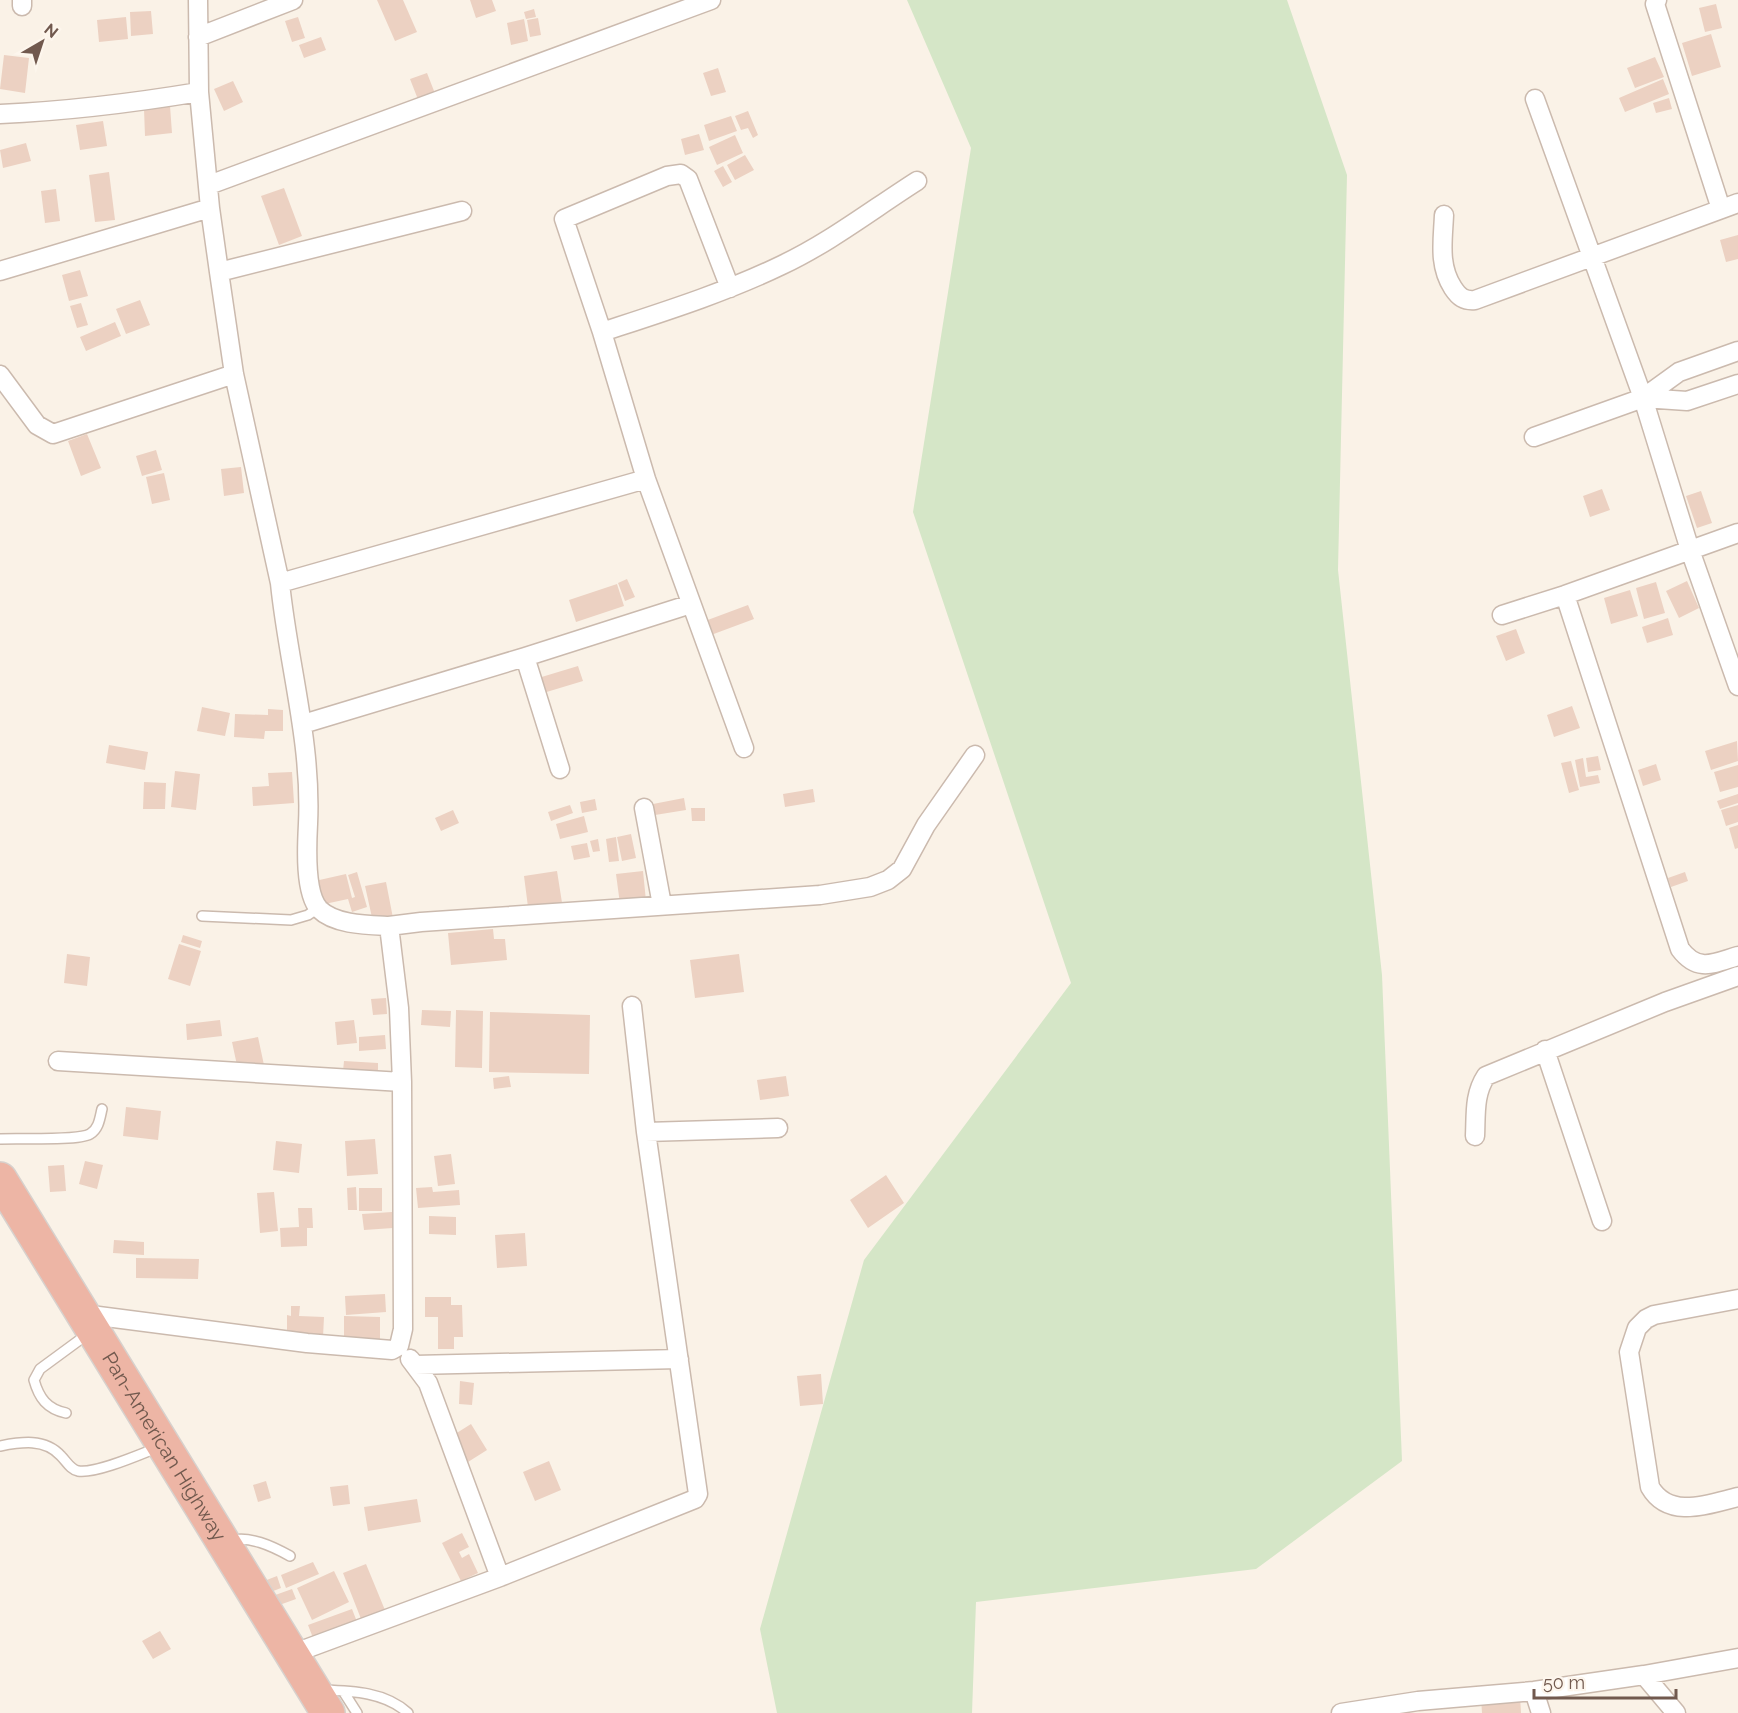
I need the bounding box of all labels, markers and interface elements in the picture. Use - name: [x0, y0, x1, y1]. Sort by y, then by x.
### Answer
- north arrow: [12, 12, 72, 72]
- text: N: [40, 20, 62, 42]
- street label: Pan-American Highway: [97, 1348, 232, 1546]
- scale bar: [1534, 1662, 1676, 1700]
- text: 50 m: [1543, 1672, 1585, 1693]

